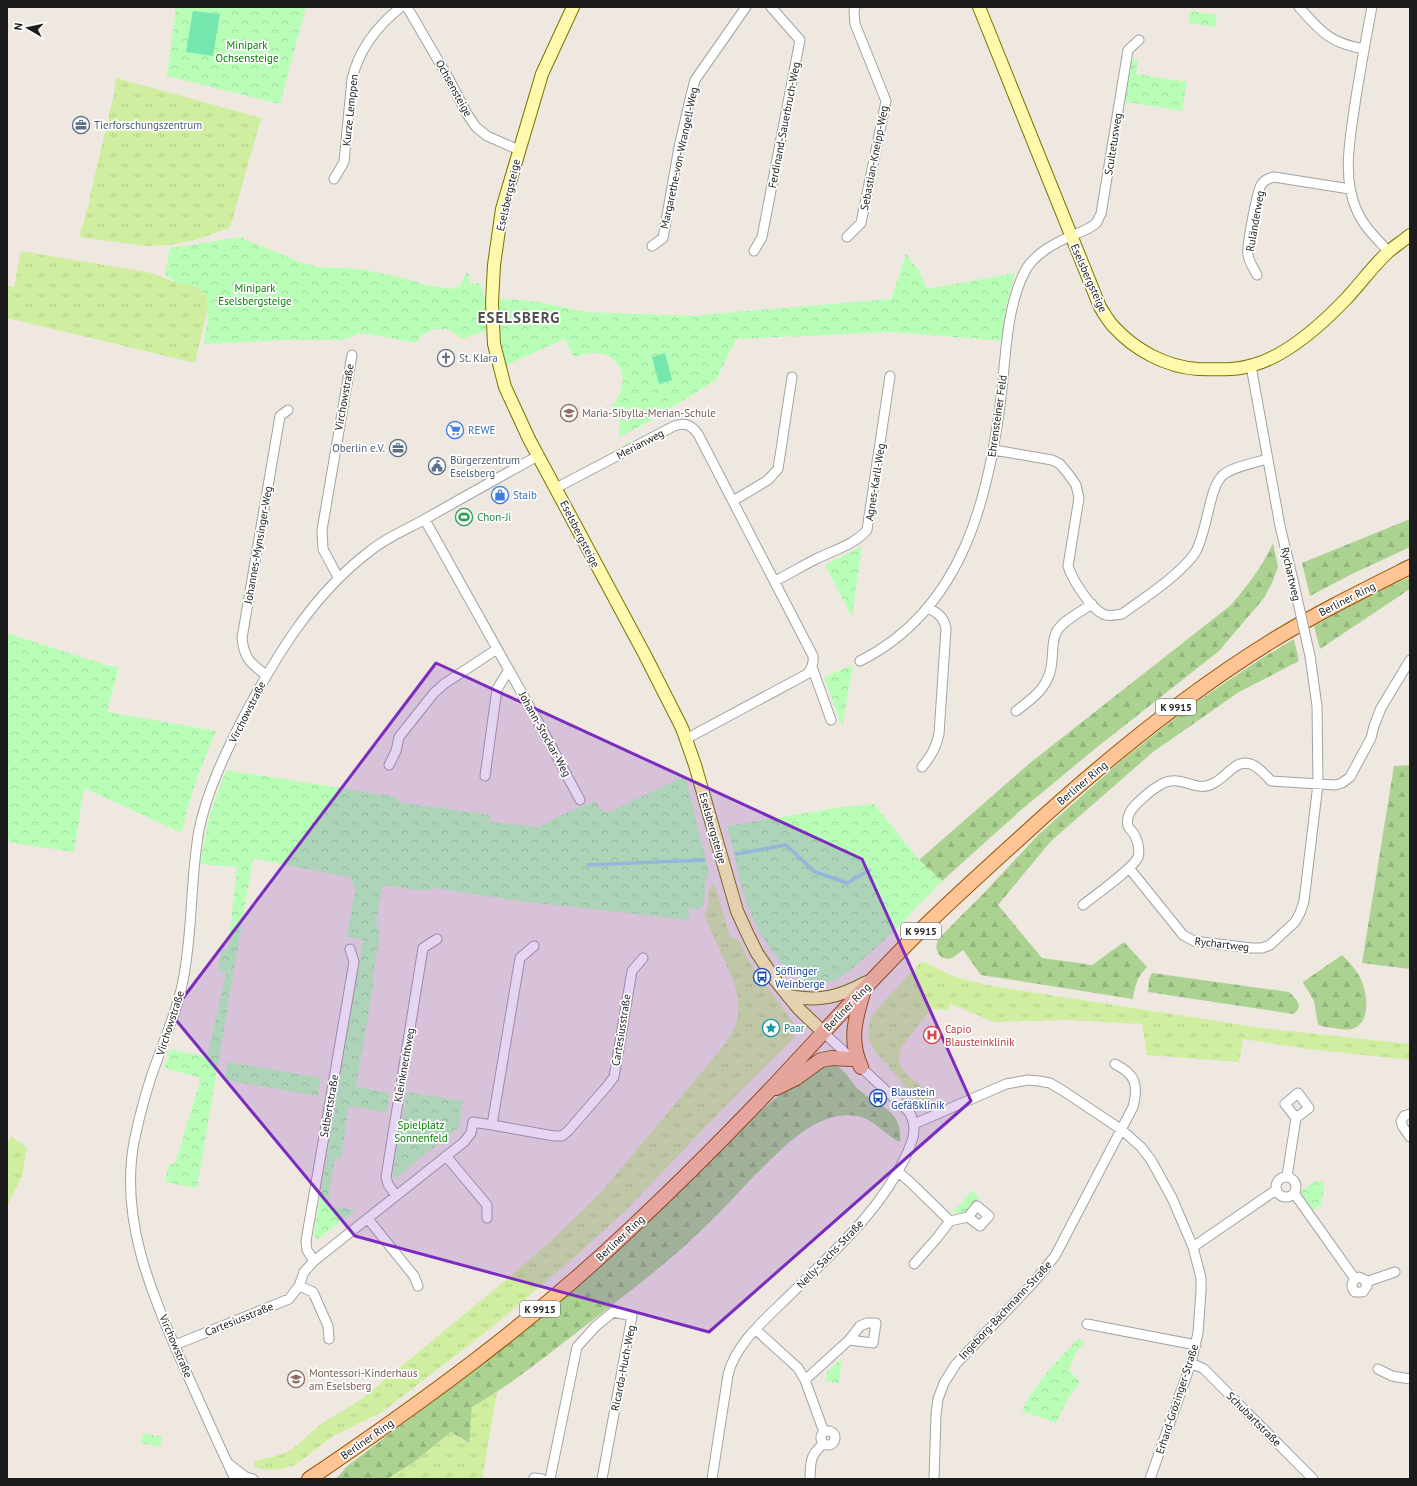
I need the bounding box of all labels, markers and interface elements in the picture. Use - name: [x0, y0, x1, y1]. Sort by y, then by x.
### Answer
- north arrow: [8, 8, 48, 48]
- text: N: [11, 22, 26, 31]
- park label: Minipark Ochsensteige: [215, 38, 279, 65]
- street label: Ochsensteige: [433, 57, 476, 119]
- street label: Ferdinand-Sauerbruch-Weg: [765, 61, 803, 189]
- street label: Kurze Lemppen: [339, 73, 361, 147]
- street label: Margarethe-von-Wrangell-Weg: [657, 86, 701, 230]
- street label: Sebastian-Kneipp-Weg: [857, 104, 891, 212]
- street label: Scultetusweg: [1101, 112, 1125, 176]
- office icon: Tierforschungszentrum: [71, 115, 91, 135]
- place label: Tierforschungszentrum: [94, 118, 202, 132]
- street label: Eselsbergsteige: [493, 157, 523, 232]
- street label: Ruländerweg: [1243, 189, 1267, 253]
- street label: Eselsbergsteige: [1068, 242, 1110, 315]
- park label: Minipark Eselsbergsteige: [218, 281, 292, 308]
- district label: ESELSBERG: [478, 308, 560, 327]
- church icon: St. Klara: [436, 348, 456, 368]
- place label: St. Klara: [459, 351, 498, 365]
- street label: Virchowstraße: [331, 362, 357, 432]
- street label: Ehrensteiner Feld: [984, 374, 1010, 458]
- school or university icon: Maria-Sibylla-Merian-Schule: [559, 403, 579, 423]
- place label: Maria-Sibylla-Merian-Schule: [582, 406, 716, 420]
- supermarket icon: REWE: [445, 420, 465, 440]
- place label: REWE: [468, 423, 496, 437]
- street label: Merianweg: [614, 426, 666, 462]
- office icon: Oberlin e.V.: [388, 438, 408, 458]
- place label: Oberlin e.V.: [332, 441, 385, 455]
- street label: Agnes-Karll-Weg: [862, 442, 888, 522]
- place label: Bürgerzentrum Eselsberg: [450, 453, 520, 480]
- public building icon: Bürgerzentrum Eselsberg: [427, 456, 447, 476]
- street label: Johannes-Mynsinger-Weg: [241, 485, 275, 606]
- shop icon: Staib: [490, 485, 510, 505]
- place label: Staib: [513, 488, 537, 502]
- street label: Eselsbergsteige: [557, 498, 603, 570]
- sports icon: Chon-Ji: [454, 507, 474, 527]
- place label: Chon-Ji: [477, 510, 511, 524]
- street label: Rychartweg: [1278, 546, 1304, 602]
- street label: Berliner Ring: [1316, 579, 1378, 619]
- street label: Virchowstraße: [225, 678, 269, 746]
- street label: Johann-Stockar-Weg: [515, 688, 574, 779]
- road number: K 9915: [1156, 699, 1196, 715]
- street label: Berliner Ring: [1054, 758, 1110, 808]
- street label: Eselsbergsteige: [696, 791, 730, 866]
- road number: K 9915: [901, 923, 941, 939]
- street label: Rychartweg: [1194, 934, 1250, 954]
- place label: Söflinger Weinberge: [775, 964, 825, 991]
- bus stop icon: Söflinger Weinberge: [752, 967, 772, 987]
- street label: Berliner Ring: [821, 980, 873, 1034]
- street label: Virchowstraße: [153, 988, 187, 1058]
- street label: Cartesiusstraße: [608, 993, 634, 1067]
- place icon: Paar: [761, 1018, 781, 1038]
- place label: Paar: [784, 1021, 805, 1035]
- place label: Capio Blausteinklinik: [945, 1022, 1015, 1049]
- hospital icon: Capio Blausteinklinik: [922, 1025, 942, 1045]
- street label: Kleinknechtweg: [391, 1027, 417, 1103]
- street label: Selbertstraße: [317, 1073, 341, 1139]
- place label: Blaustein Gefäßklinik: [891, 1085, 945, 1112]
- bus stop icon: Blaustein Gefäßklinik: [868, 1088, 888, 1108]
- park label: Spielplatz Sonnenfeld: [394, 1118, 448, 1145]
- street label: Berliner Ring: [593, 1212, 647, 1264]
- street label: Nelly-Sachs-Straße: [794, 1216, 867, 1291]
- street label: Ingeborg-Bachmann-Straße: [955, 1257, 1055, 1362]
- street label: Cartesiusstraße: [203, 1299, 276, 1339]
- road number: K 9915: [520, 1301, 560, 1317]
- street label: Virchowstraße: [156, 1311, 196, 1380]
- street label: Ricarda-Huch-Weg: [608, 1324, 638, 1412]
- street label: Erhard-Grözinger-Straße: [1153, 1342, 1202, 1456]
- place label: Montessori-Kinderhaus am Eselsberg: [309, 1366, 418, 1393]
- school or university icon: Montessori-Kinderhaus am Eselsberg: [286, 1369, 306, 1389]
- street label: Schubartstraße: [1224, 1389, 1285, 1450]
- street label: Berliner Ring: [338, 1416, 396, 1462]

